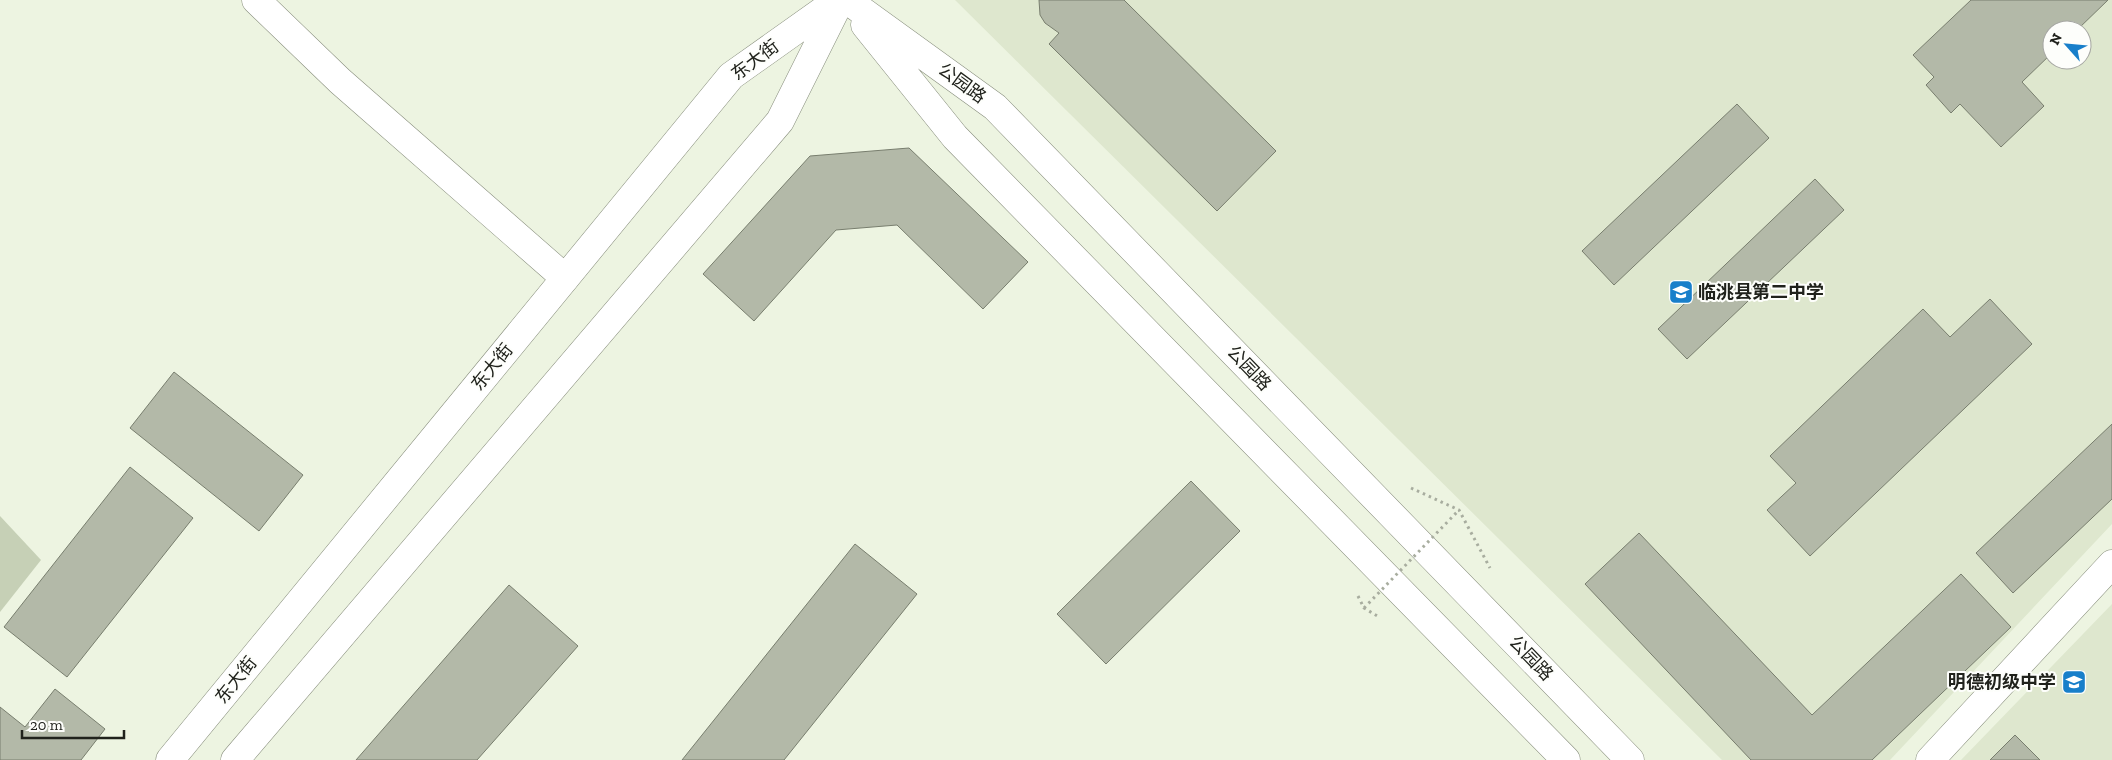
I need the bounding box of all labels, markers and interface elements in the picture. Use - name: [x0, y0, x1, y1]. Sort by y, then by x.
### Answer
- north arrow: [2042, 20, 2092, 70]
- text: N: [2046, 30, 2066, 48]
- street label: 东大街: [727, 35, 783, 85]
- street label: 公园路: [934, 58, 990, 108]
- school or university icon: 临洮县第二中学: [1668, 279, 1694, 305]
- place label: 临洮县第二中学: [1698, 281, 1824, 303]
- street label: 东大街: [466, 339, 518, 395]
- street label: 公园路: [1222, 341, 1276, 395]
- street label: 公园路: [1504, 631, 1558, 685]
- street label: 东大街: [210, 652, 262, 708]
- school or university icon: 明德初级中学: [2061, 669, 2087, 695]
- place label: 明德初级中学: [1948, 671, 2056, 693]
- scale bar: [22, 708, 125, 740]
- text: 20 m: [30, 716, 63, 734]

